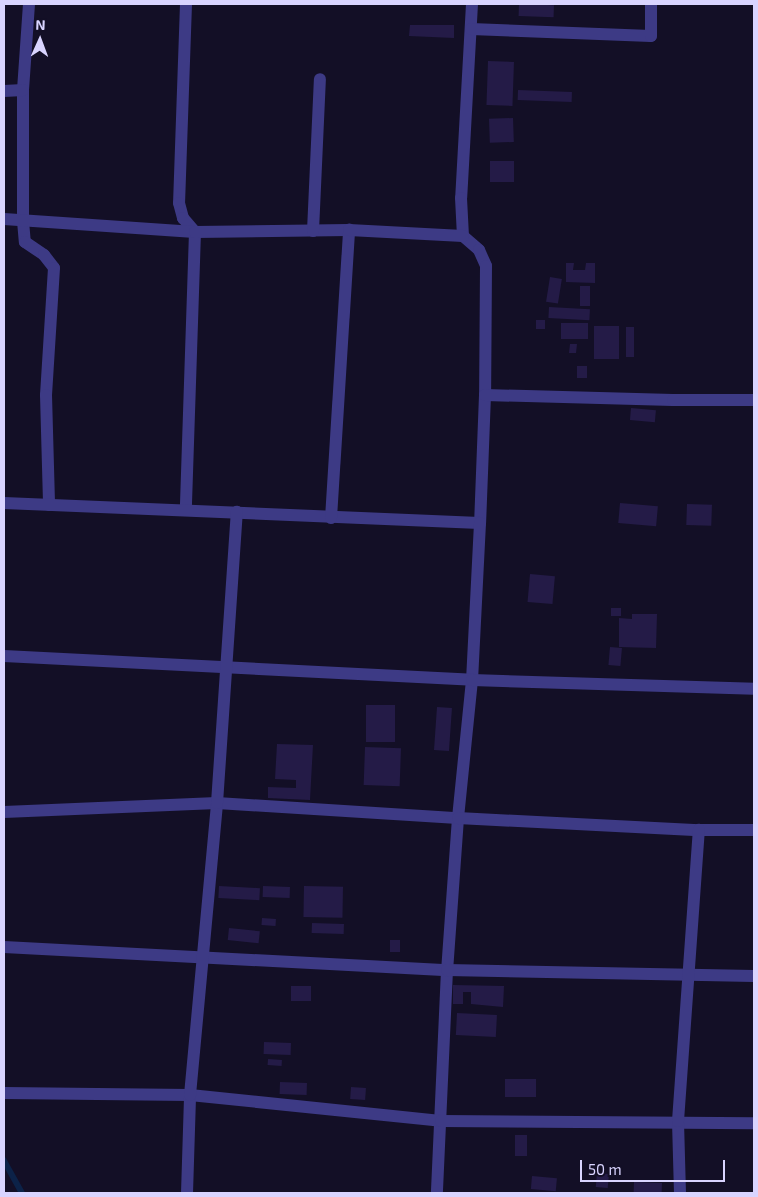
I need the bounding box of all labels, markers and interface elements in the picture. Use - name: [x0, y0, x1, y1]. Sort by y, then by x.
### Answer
- north arrow: [15, 15, 65, 65]
- text: N: [35, 16, 46, 33]
- scale bar: [583, 1150, 728, 1182]
- text: 50 m: [588, 1160, 622, 1178]

